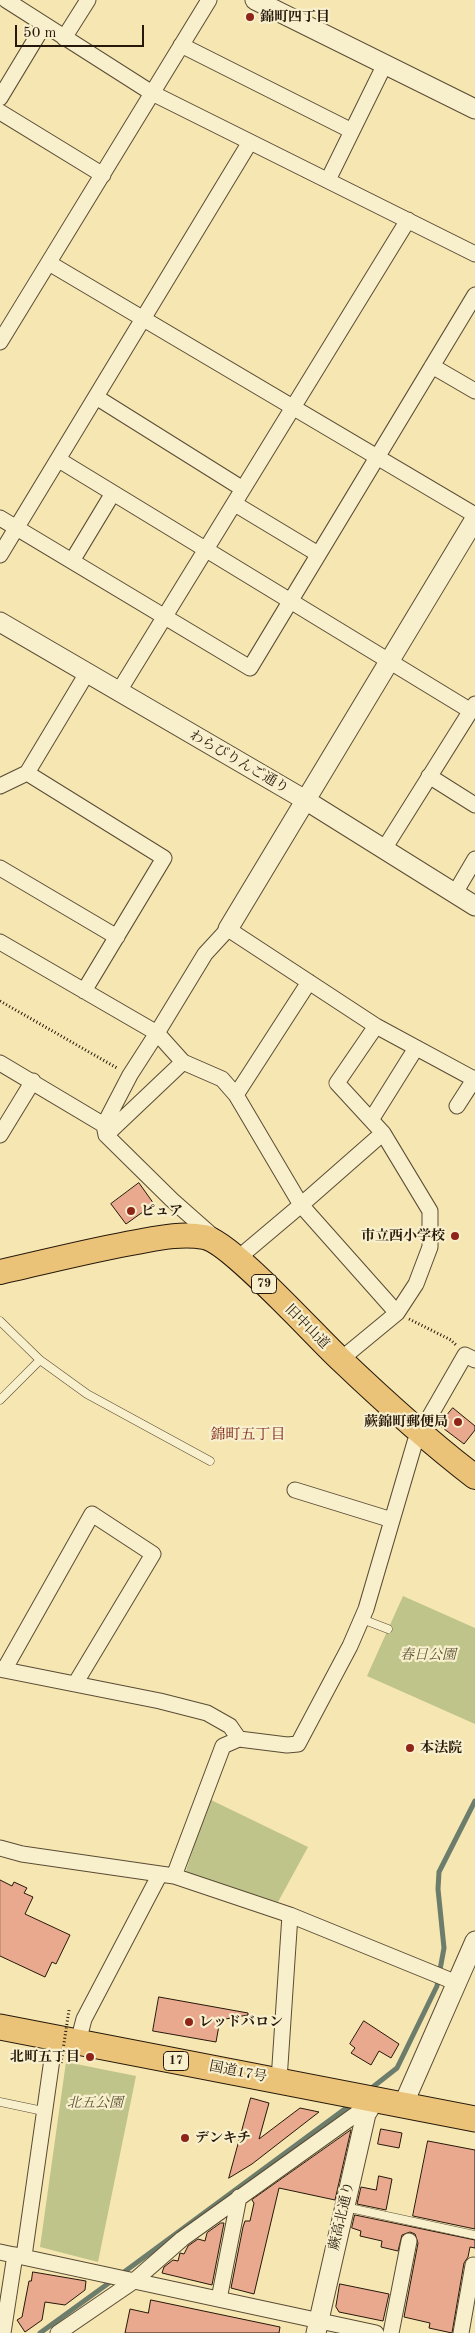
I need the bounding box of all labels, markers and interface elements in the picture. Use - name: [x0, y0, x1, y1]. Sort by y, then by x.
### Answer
- place label: 錦町四丁目: [260, 9, 330, 25]
- marker: 錦町四丁目: [244, 11, 256, 23]
- scale bar: [18, 15, 146, 47]
- text: 50 m: [23, 26, 57, 41]
- street label: わらびりんご通り: [186, 727, 292, 797]
- place label: ピュア: [141, 1203, 183, 1219]
- marker: ピュア: [125, 1205, 137, 1217]
- place label: 市立西小学校: [361, 1228, 445, 1244]
- marker: 市立西小学校: [449, 1230, 461, 1242]
- road number: 79: [252, 1274, 276, 1294]
- street label: 旧中山道: [281, 1301, 333, 1353]
- place label: 蕨錦町郵便局: [364, 1414, 448, 1430]
- marker: 蕨錦町郵便局: [452, 1416, 464, 1428]
- district label: 錦町五丁目: [211, 1426, 285, 1444]
- park label: 春日公園: [400, 1647, 456, 1663]
- place label: 本法院: [420, 1740, 462, 1756]
- marker: 本法院: [404, 1742, 416, 1754]
- place label: レッドバロン: [199, 2014, 283, 2030]
- marker: レッドバロン: [183, 2016, 195, 2028]
- place label: 北町五丁目: [10, 2049, 80, 2065]
- marker: 北町五丁目: [84, 2051, 96, 2063]
- road number: 17: [164, 2052, 188, 2070]
- street label: 国道17号: [208, 2058, 268, 2086]
- park label: 北五公園: [67, 2095, 123, 2111]
- place label: デンキチ: [195, 2130, 251, 2146]
- marker: デンキチ: [179, 2132, 191, 2144]
- street label: 蕨高北通り: [326, 2180, 358, 2252]

